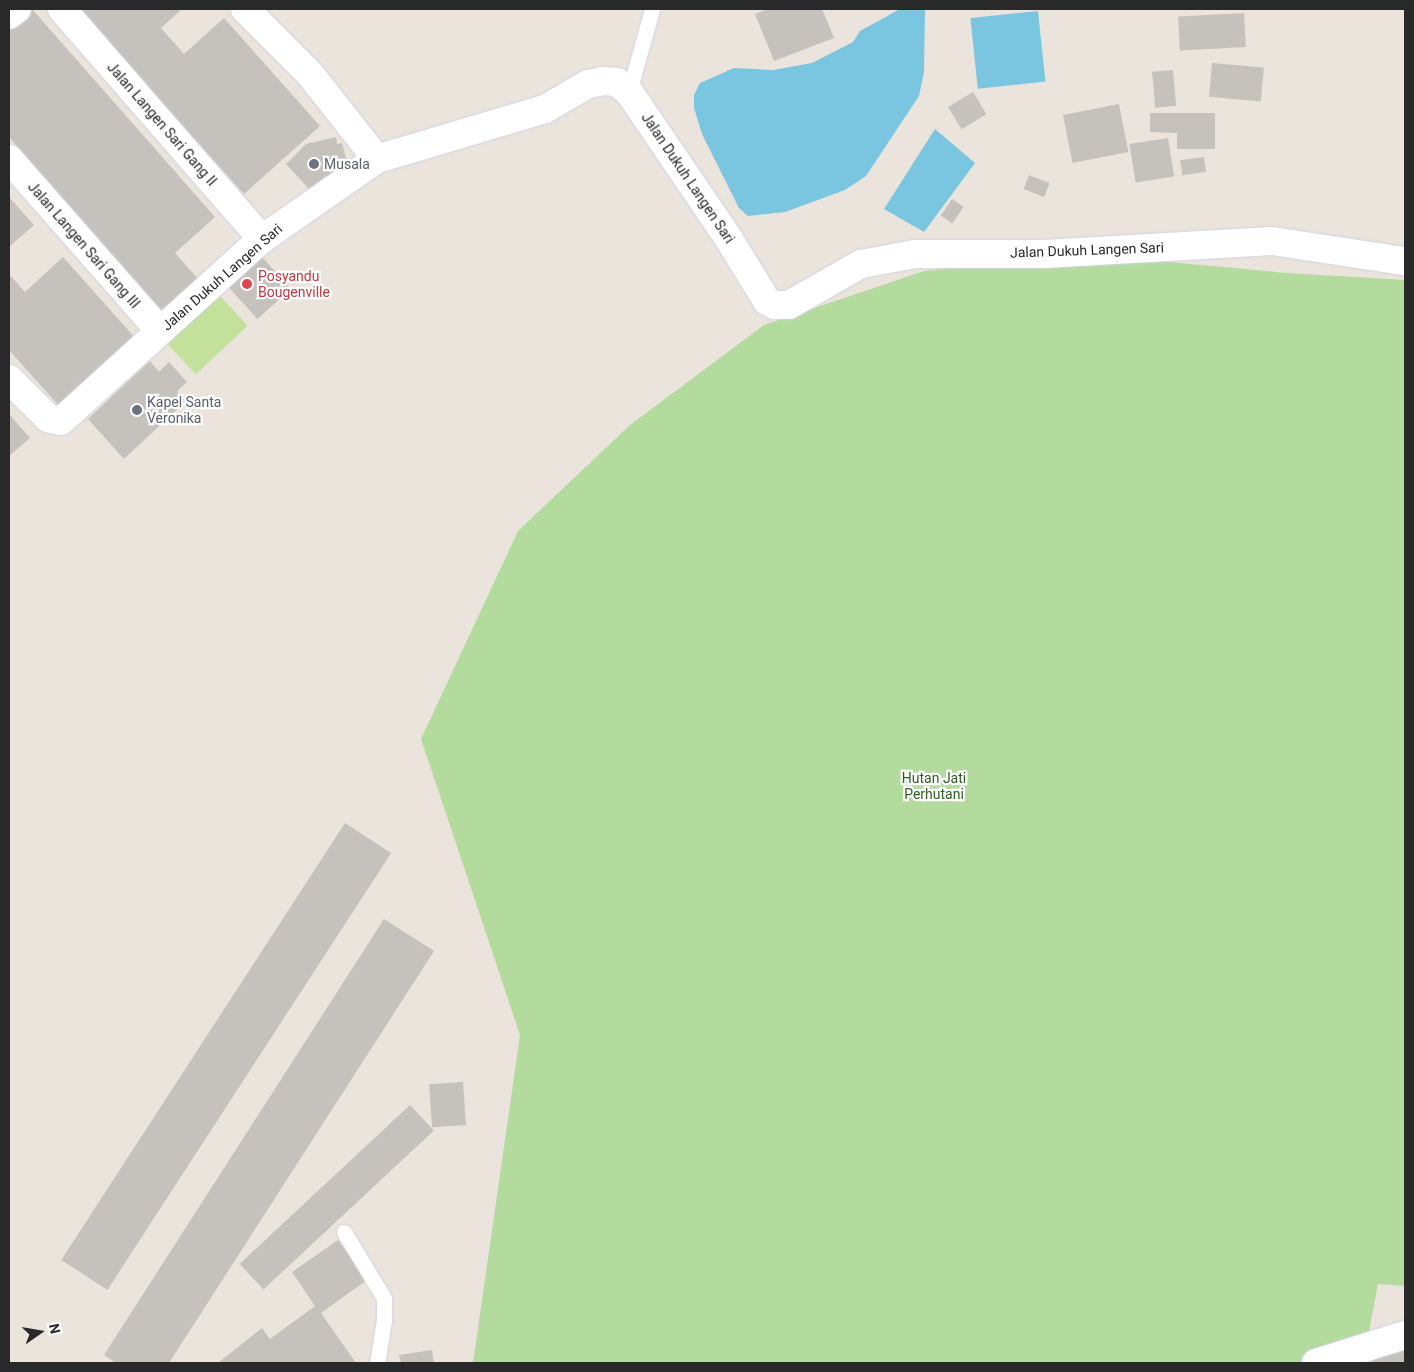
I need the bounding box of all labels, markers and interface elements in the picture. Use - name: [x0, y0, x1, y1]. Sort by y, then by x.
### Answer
- street label: Jalan Langen Sari Gang II: [104, 59, 220, 189]
- street label: Jalan Dukuh Langen Sari: [638, 110, 738, 246]
- place label: Musala: [324, 156, 370, 172]
- marker: Musala: [308, 158, 320, 170]
- street label: Jalan Langen Sari Gang III: [24, 178, 144, 312]
- street label: Jalan Dukuh Langen Sari: [158, 220, 286, 334]
- street label: Jalan Dukuh Langen Sari: [1010, 239, 1164, 261]
- place label: Posyandu Bougenville: [258, 268, 330, 300]
- marker: Posyandu Bougenville: [240, 277, 254, 291]
- place label: Kapel Santa Veronika: [147, 394, 221, 427]
- marker: Kapel Santa Veronika: [131, 404, 143, 416]
- park label: Hutan Jati Perhutani: [902, 770, 966, 802]
- north arrow: [15, 1307, 65, 1357]
- text: N: [46, 1322, 64, 1335]

